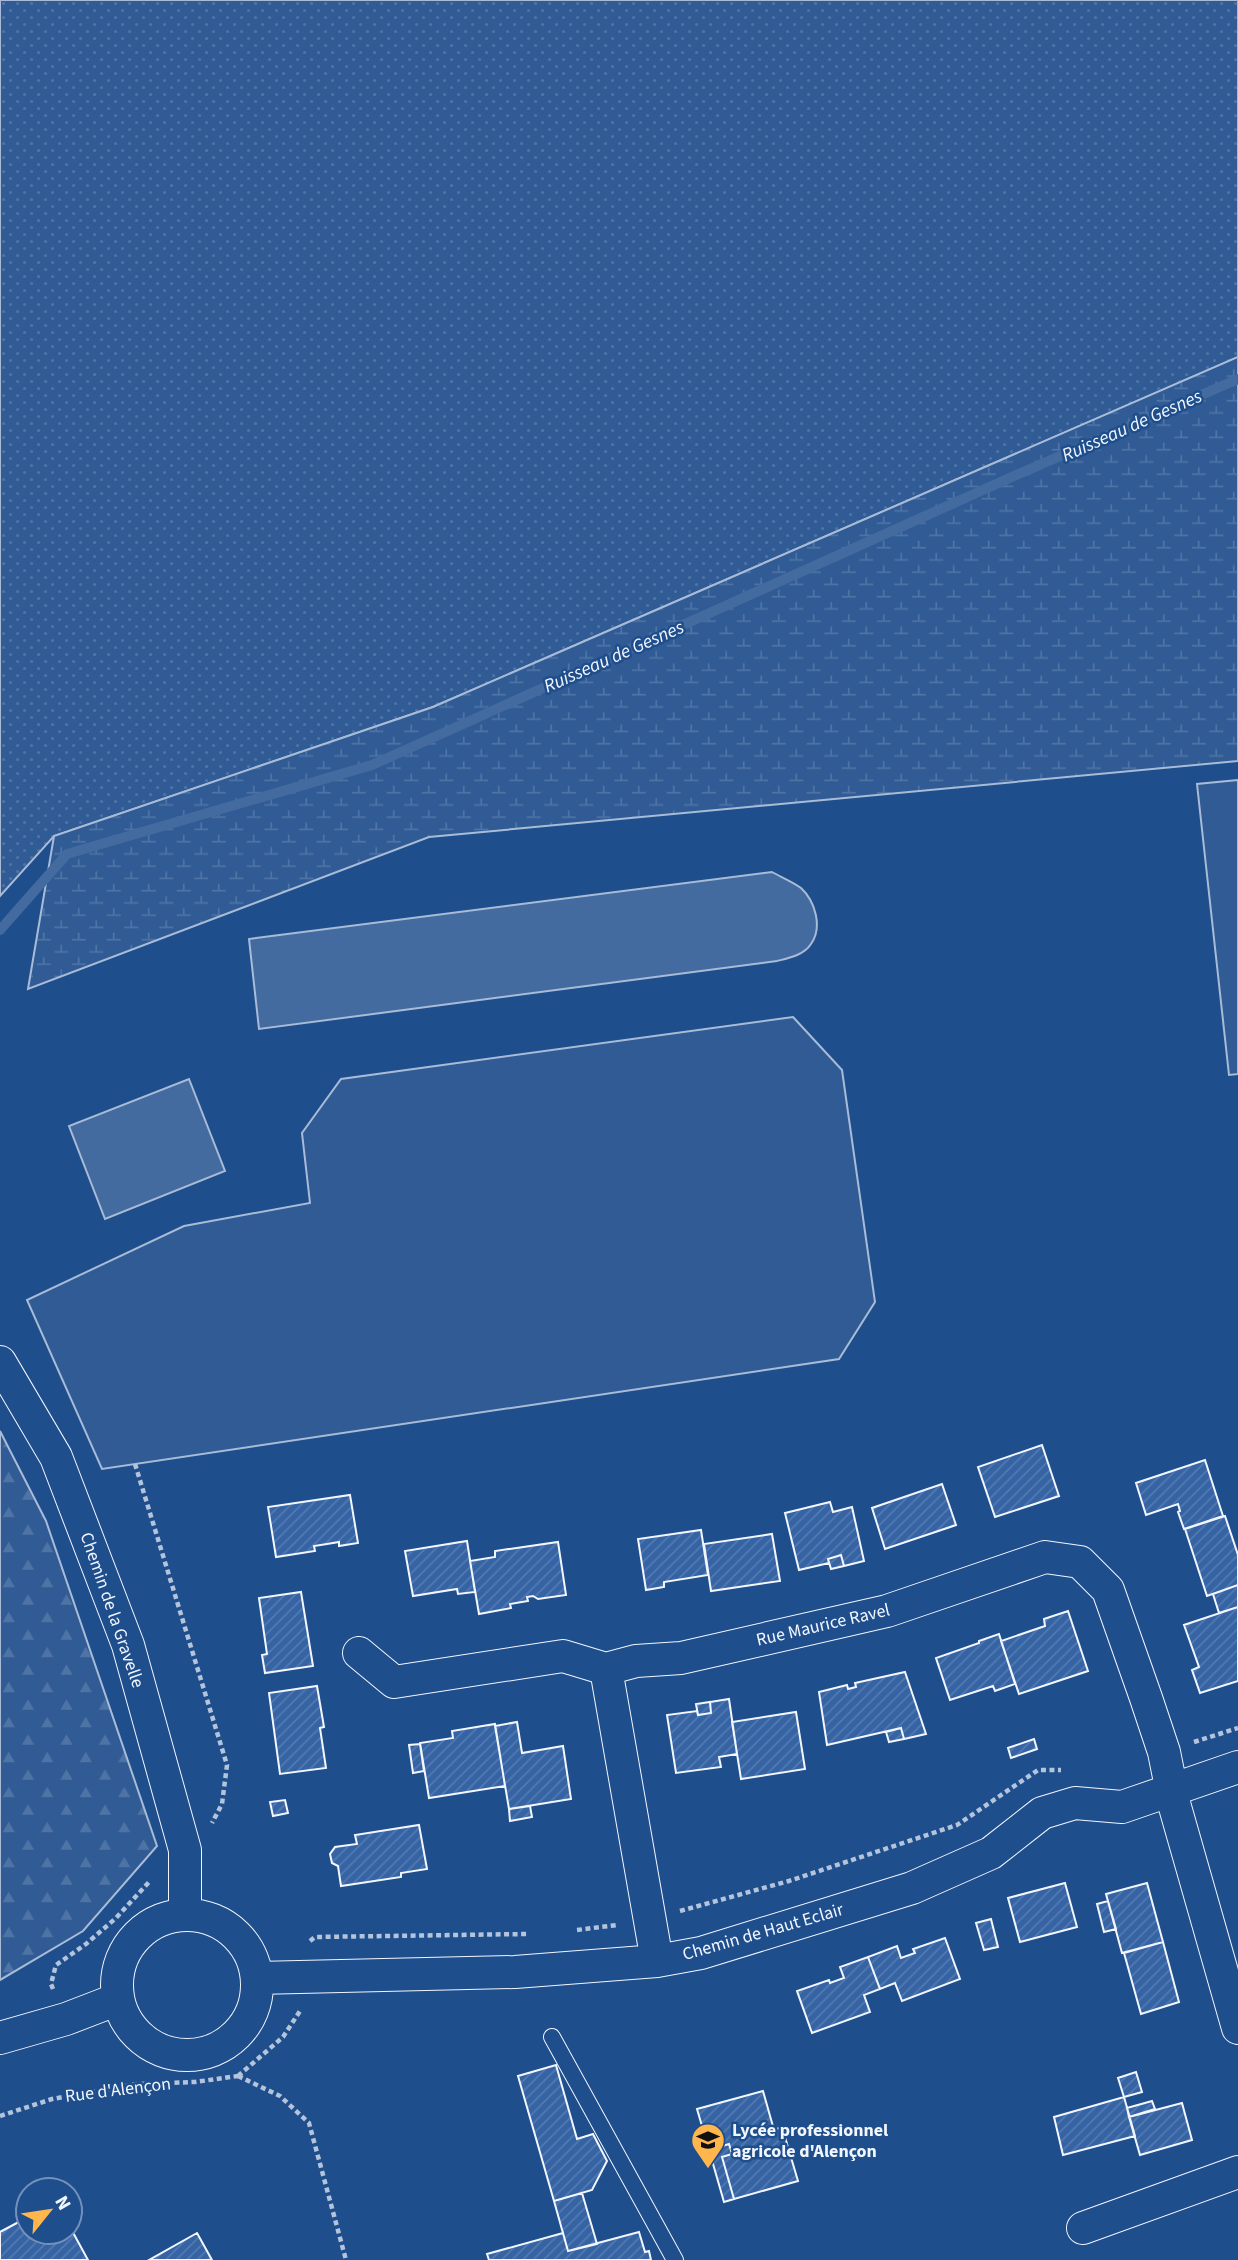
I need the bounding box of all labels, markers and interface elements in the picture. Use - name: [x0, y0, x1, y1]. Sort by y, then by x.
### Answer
- water label: Ruisseau de Gesnes: [1058, 383, 1207, 469]
- water label: Ruisseau de Gesnes: [540, 614, 689, 700]
- street label: Chemin de la Gravelle: [74, 1529, 150, 1691]
- street label: Rue Maurice Ravel: [754, 1597, 892, 1653]
- street label: Chemin de Haut Eclair: [680, 1897, 847, 1967]
- street label: Rue d'Alençon: [64, 2071, 172, 2109]
- place label: Lycée professionnel agricole d'Alençon: [732, 2118, 888, 2164]
- school or university icon: Lycée professionnel agricole d'Alençon: [689, 2121, 727, 2170]
- north arrow: [14, 2176, 84, 2246]
- text: N: [48, 2191, 77, 2215]

